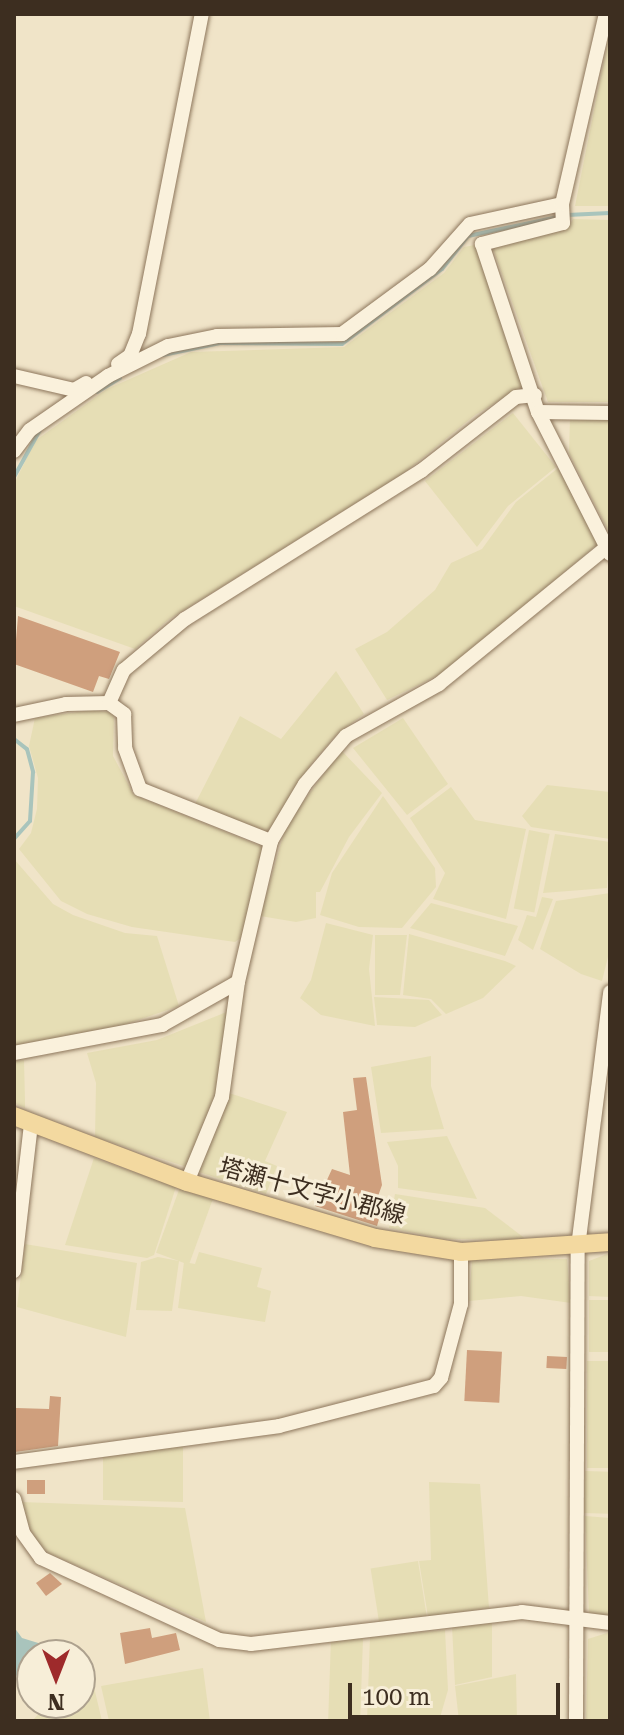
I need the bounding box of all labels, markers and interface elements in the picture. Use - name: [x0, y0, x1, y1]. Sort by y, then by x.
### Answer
- street label: 塔瀬十文字小郡線: [216, 1153, 408, 1231]
- north arrow: [16, 1639, 96, 1719]
- scale bar: [352, 1667, 564, 1717]
- text: 100 m: [362, 1683, 430, 1711]
- text: N: [48, 1689, 64, 1714]

